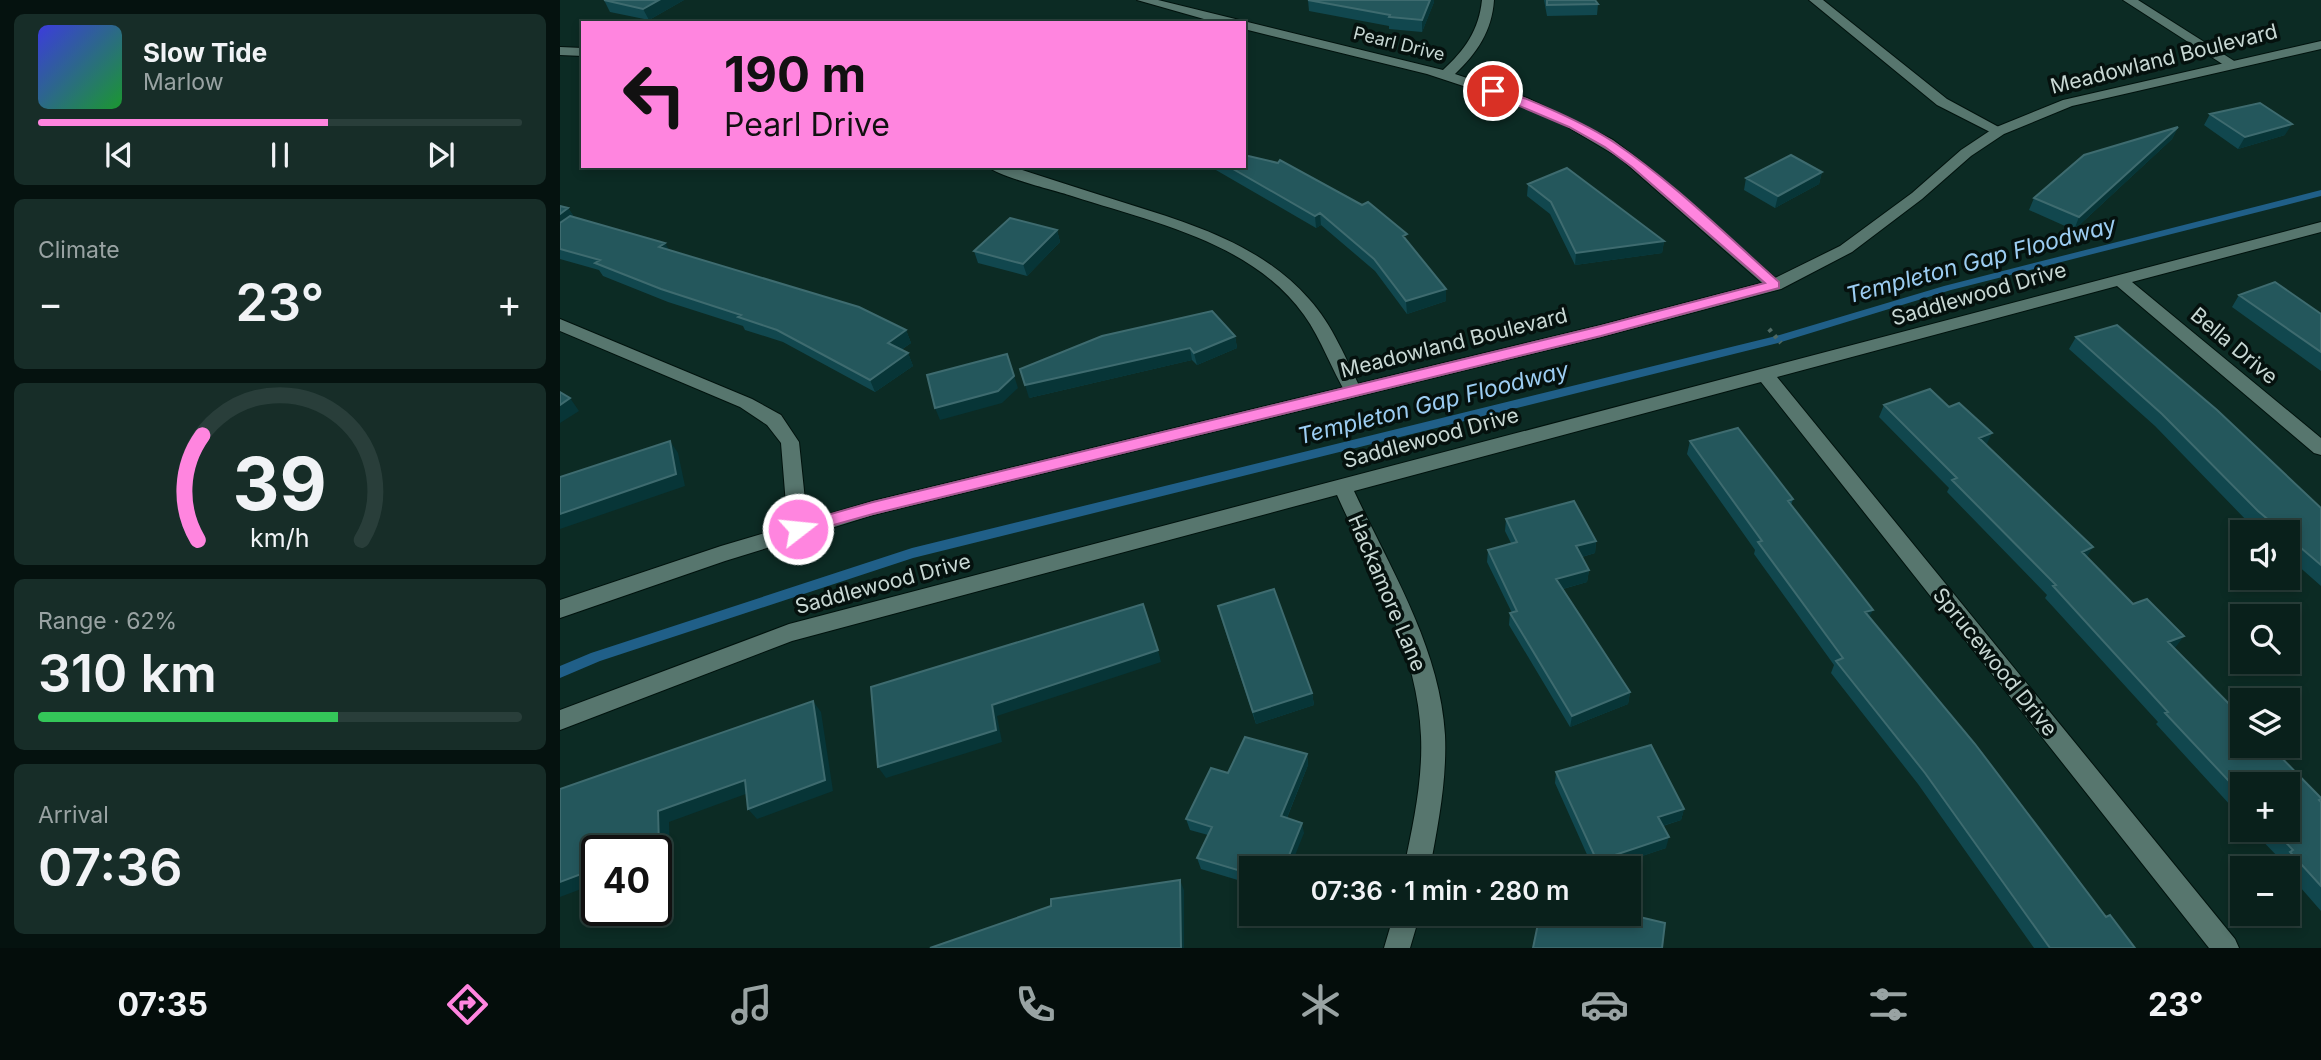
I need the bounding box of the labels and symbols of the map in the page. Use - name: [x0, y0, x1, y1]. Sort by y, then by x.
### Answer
- street label: Meadowland Boulevard: [2048, 18, 2280, 99]
- street label: Pearl Drive: [1351, 22, 1447, 65]
- pin: [1463, 61, 1523, 121]
- water label: Templeton Gap Floodway: [1843, 210, 2120, 310]
- street label: Saddlewood Drive: [1889, 257, 2069, 330]
- street label: Meadowland Boulevard: [1338, 302, 1570, 383]
- street label: Bella Drive: [2186, 302, 2283, 389]
- water label: Templeton Gap Floodway: [1295, 355, 1572, 450]
- street label: Saddlewood Drive: [1340, 402, 1521, 473]
- position arrow: [761, 492, 835, 566]
- street label: Hackamore Lane: [1343, 511, 1432, 675]
- street label: Saddlewood Drive: [792, 548, 973, 619]
- street label: Sprucewood Drive: [1928, 583, 2063, 741]
- speed limit sign: 40: [581, 835, 672, 926]

